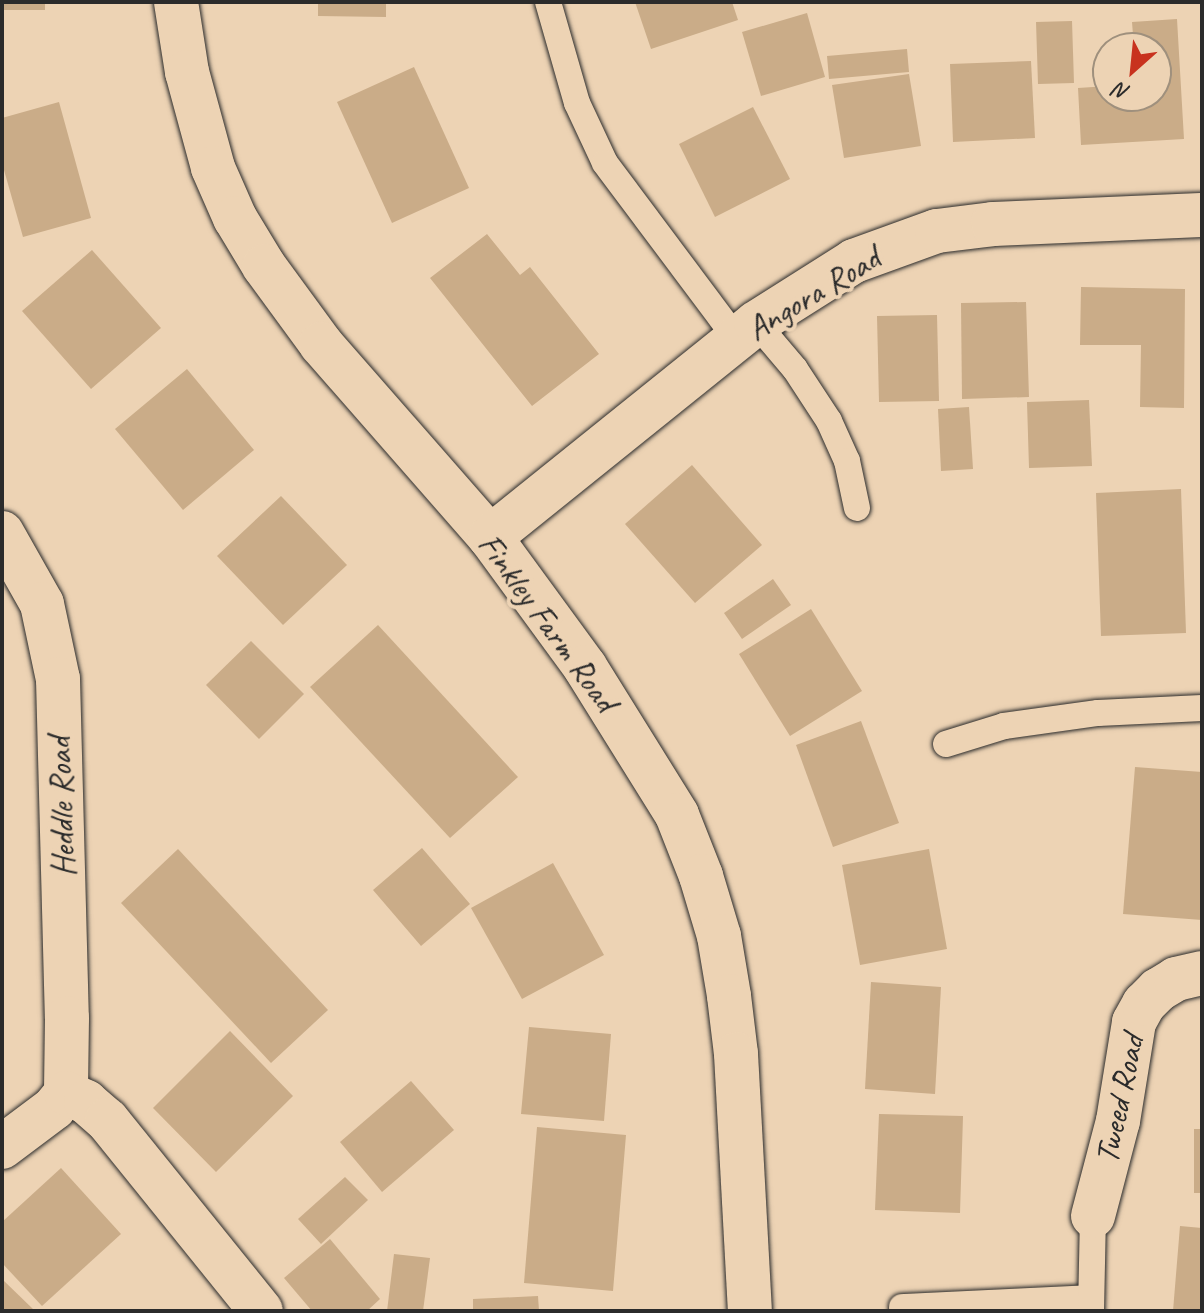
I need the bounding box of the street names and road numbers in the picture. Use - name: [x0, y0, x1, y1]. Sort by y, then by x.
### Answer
- street label: Angora Road: [739, 238, 887, 348]
- street label: Finkley Farm Road: [469, 523, 627, 721]
- street label: Heddle Road: [38, 737, 84, 877]
- street label: Tweed Road: [1085, 1031, 1153, 1167]

